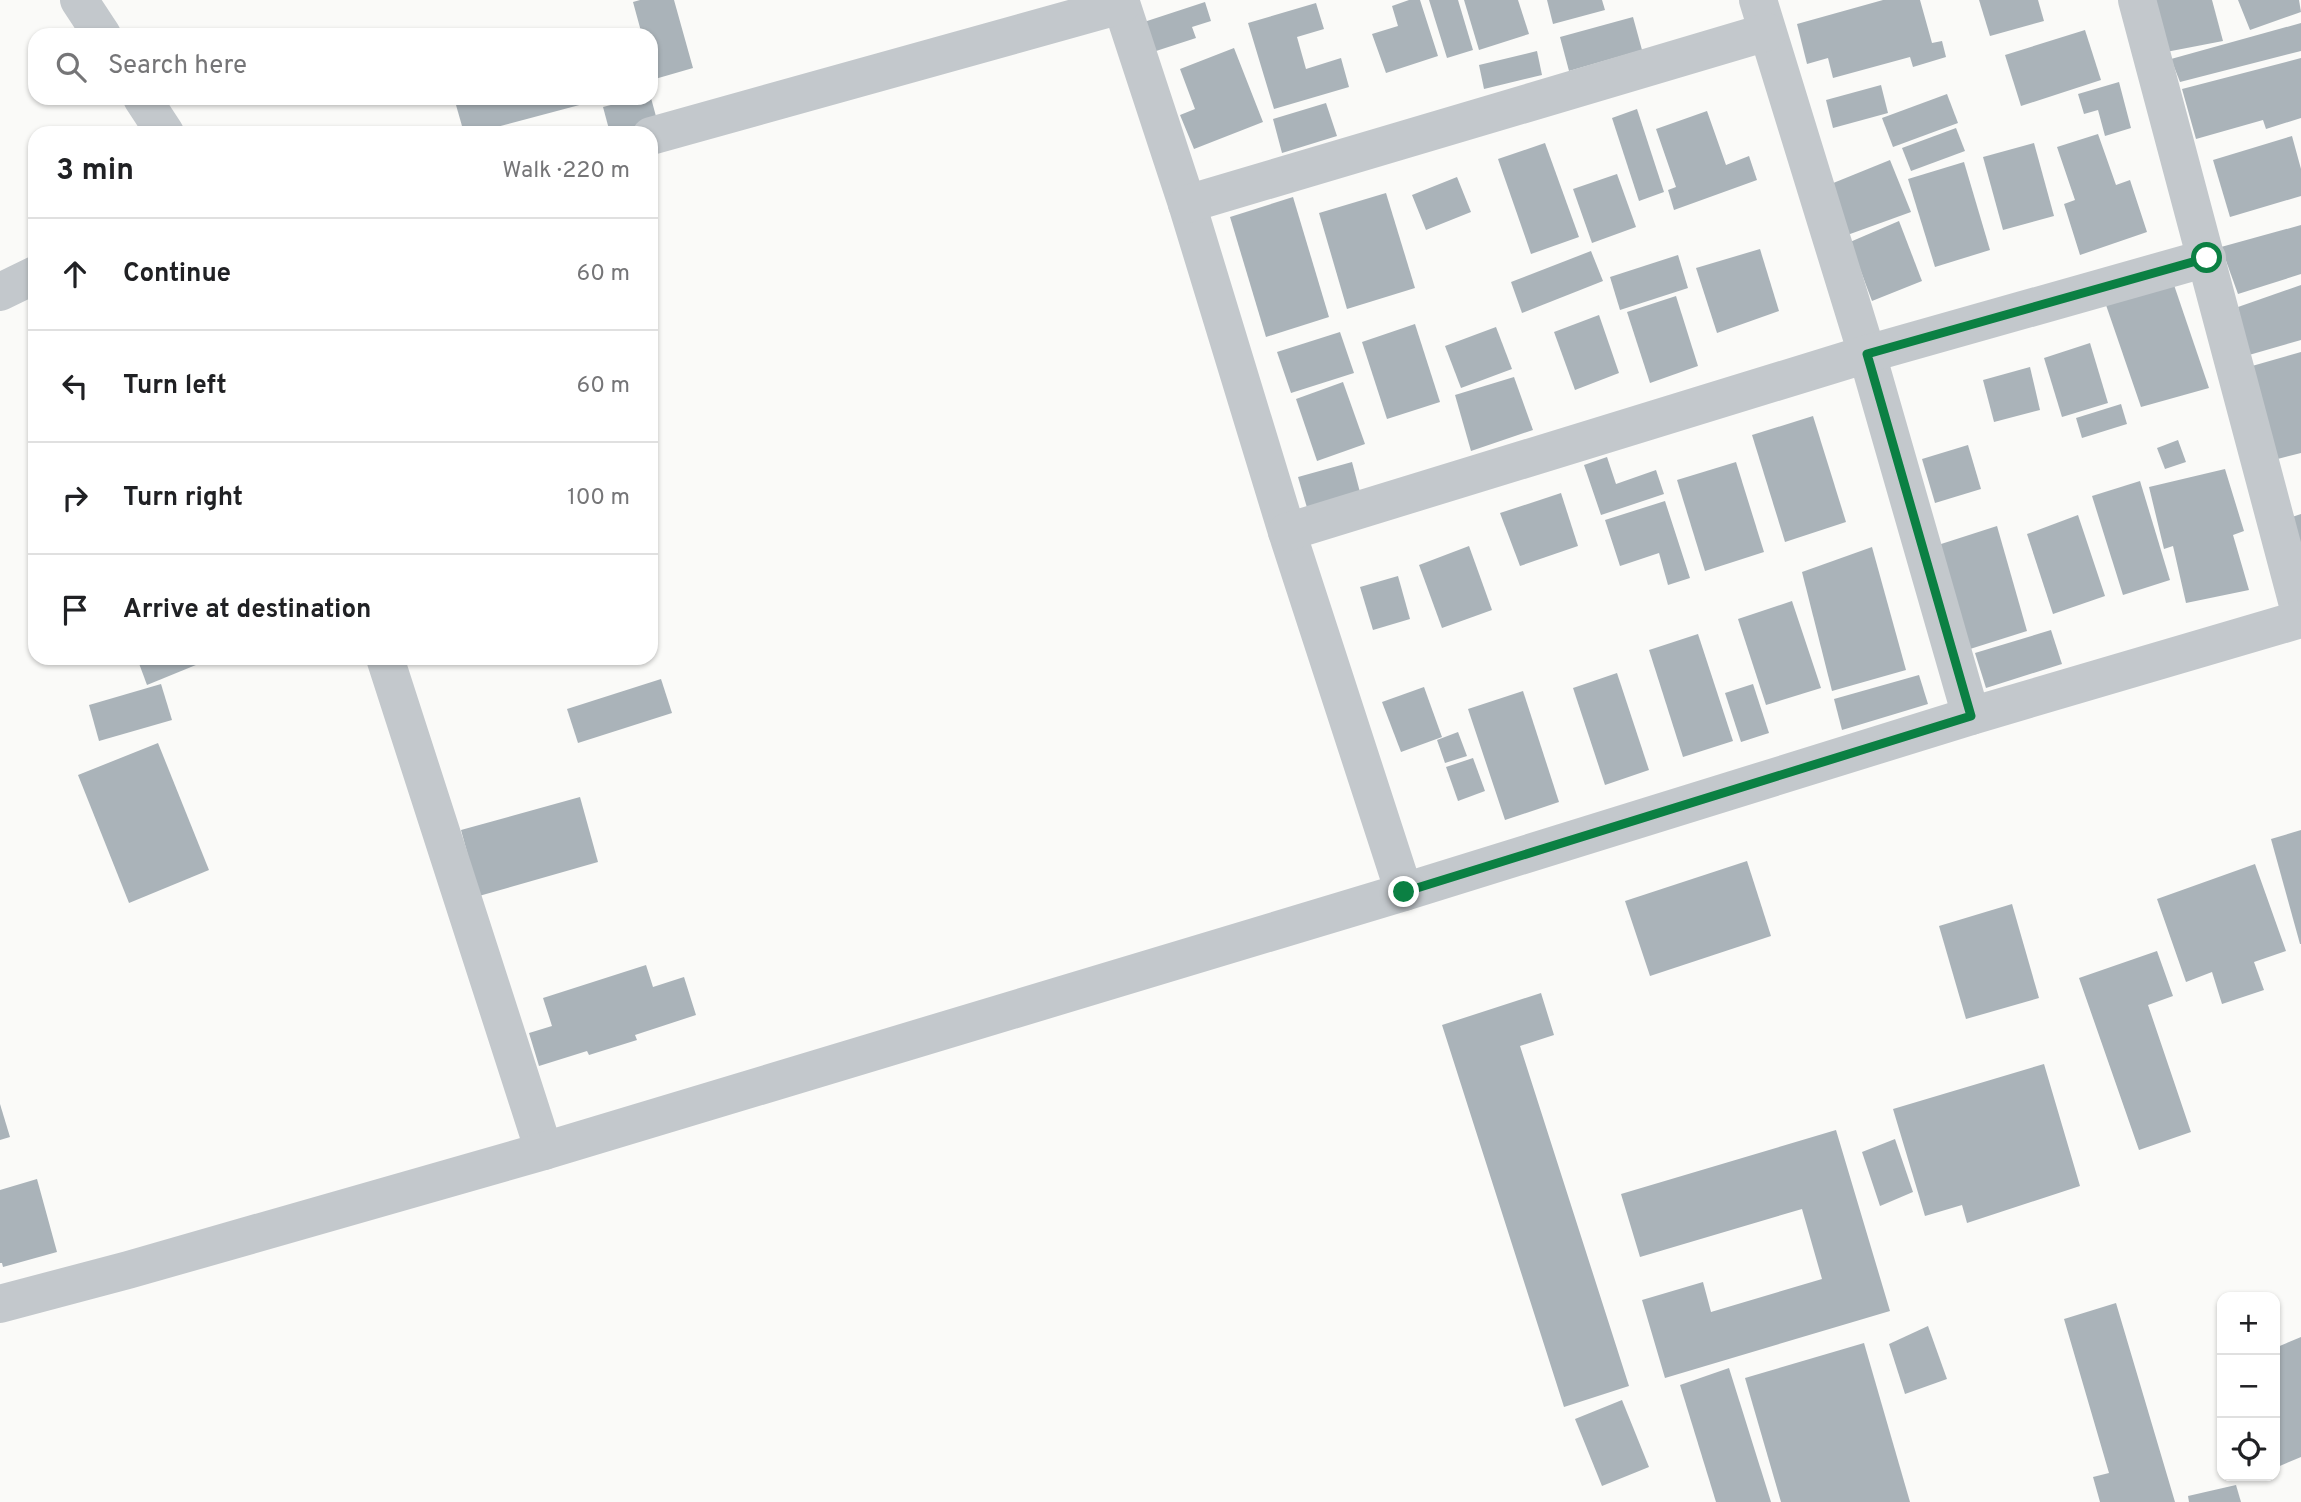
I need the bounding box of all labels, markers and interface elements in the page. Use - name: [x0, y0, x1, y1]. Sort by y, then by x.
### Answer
- search box: [28, 28, 658, 105]
- icon: search: [52, 48, 90, 86]
- text: Search here: [108, 50, 247, 83]
- text: 3 min: [56, 153, 134, 190]
- text: Walk · 220 m: [502, 157, 630, 186]
- route start: [2191, 242, 2222, 273]
- icon: ahead: [56, 255, 94, 293]
- text: Continue: [123, 258, 231, 291]
- text: 60 m: [577, 260, 630, 289]
- icon: left: [56, 367, 94, 405]
- text: Turn left: [123, 370, 227, 403]
- text: 60 m: [577, 372, 630, 401]
- icon: right: [56, 479, 94, 517]
- text: Turn right: [123, 482, 243, 515]
- text: 100 m: [567, 484, 630, 513]
- icon: arrive: [56, 591, 94, 629]
- text: Arrive at destination: [123, 594, 371, 627]
- route end: [1388, 876, 1419, 907]
- map controls: [2217, 1292, 2280, 1481]
- button: +: [2217, 1292, 2280, 1355]
- button: −: [2217, 1355, 2280, 1418]
- button: locate: [2217, 1418, 2280, 1481]

